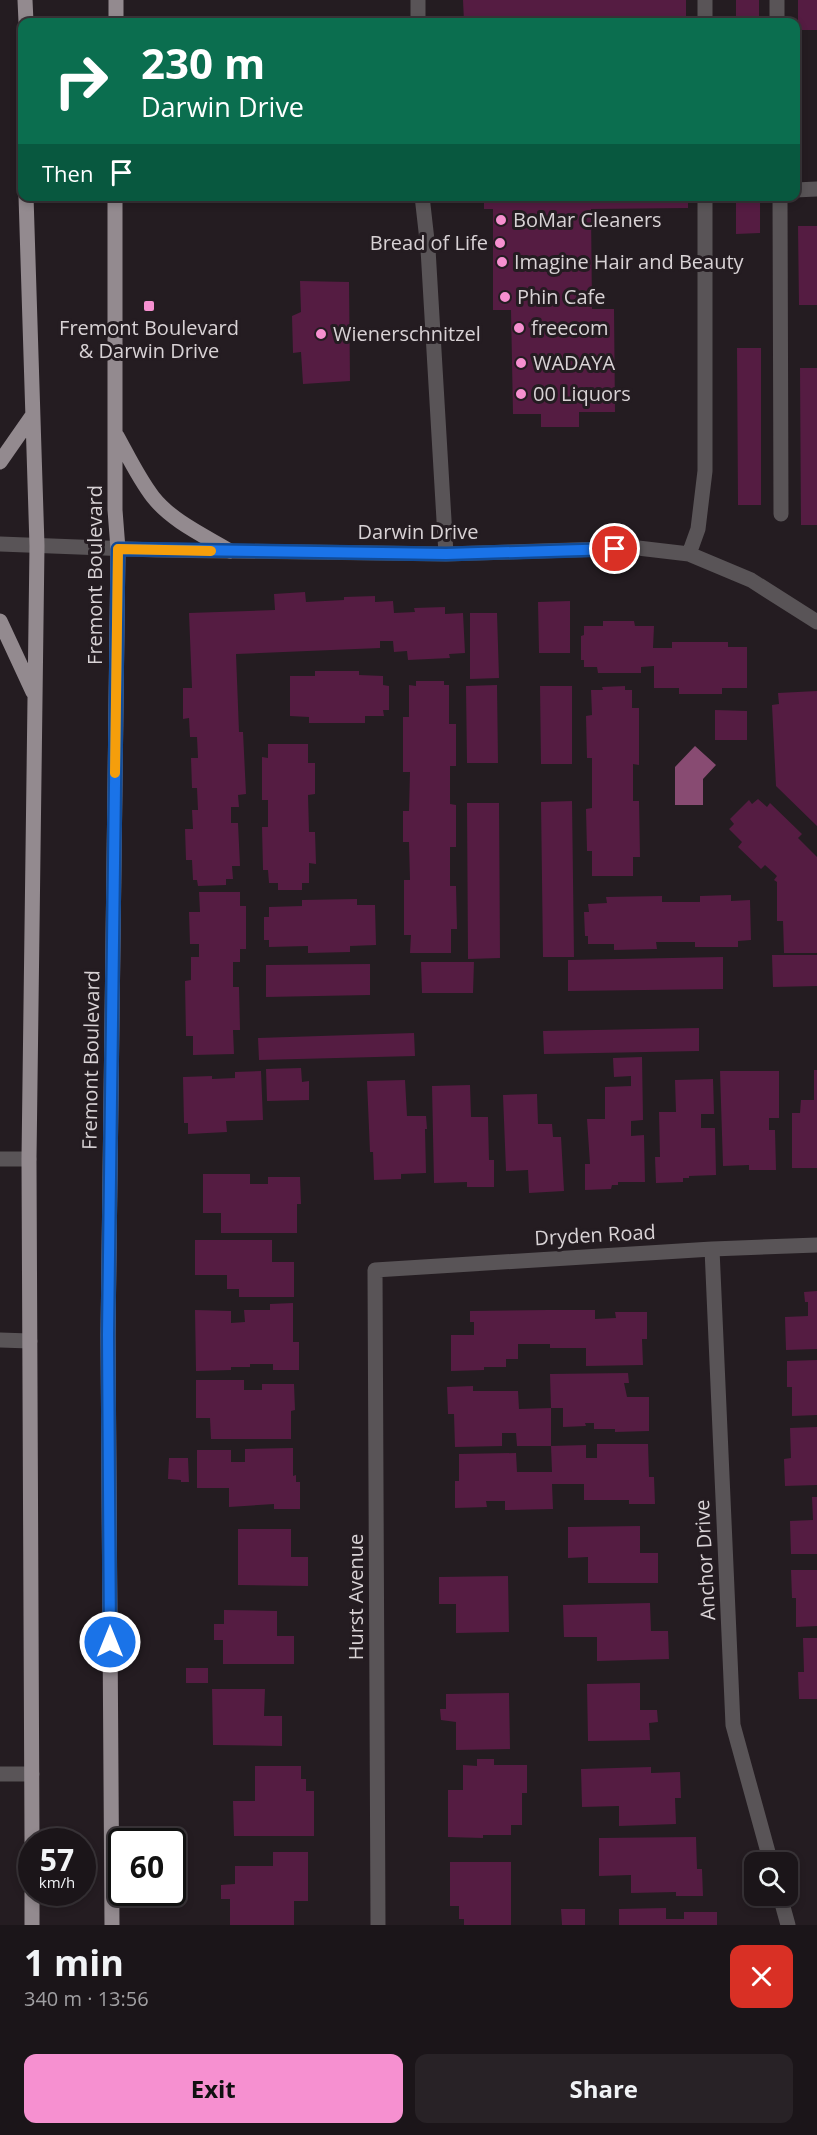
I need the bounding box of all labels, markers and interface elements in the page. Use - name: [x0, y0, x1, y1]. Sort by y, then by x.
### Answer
- text: 230 m: [141, 34, 265, 91]
- icon: right: [42, 42, 120, 120]
- text: Darwin Drive: [141, 88, 304, 125]
- icon: arrive: [105, 156, 138, 189]
- text: Then: [42, 158, 93, 188]
- place label: BoMar Cleaners: [513, 206, 662, 233]
- marker: BoMar Cleaners: [494, 213, 508, 227]
- place label: Bread of Life: [370, 229, 488, 256]
- marker: Bread of Life: [493, 236, 507, 250]
- place label: Imagine Hair and Beauty: [514, 248, 745, 275]
- marker: Imagine Hair and Beauty: [495, 255, 509, 269]
- place label: Phin Cafe: [517, 283, 605, 310]
- marker: Phin Cafe: [498, 290, 512, 304]
- marker: Fremont Boulevard & Darwin Drive: [142, 299, 156, 313]
- place label: Fremont Boulevard & Darwin Drive: [59, 314, 239, 364]
- place label: freecom: [531, 314, 609, 341]
- place label: Wienerschnitzel: [333, 320, 481, 347]
- marker: freecom: [512, 321, 526, 335]
- marker: Wienerschnitzel: [314, 327, 328, 341]
- place label: WADAYA: [533, 349, 615, 376]
- marker: WADAYA: [514, 356, 528, 370]
- place label: 00 Liquors: [533, 380, 631, 407]
- marker: 00 Liquors: [514, 387, 528, 401]
- street label: Fremont Boulevard: [81, 485, 108, 665]
- street label: Darwin Drive: [358, 518, 478, 545]
- pin: [589, 523, 640, 574]
- icon: arrive: [598, 532, 631, 565]
- street label: Fremont Boulevard: [75, 970, 106, 1150]
- street label: Dryden Road: [534, 1218, 656, 1251]
- street label: Anchor Drive: [688, 1499, 721, 1621]
- street label: Hurst Avenue: [342, 1534, 369, 1660]
- position arrow: [78, 1610, 142, 1674]
- speed limit sign: 60: [108, 1828, 186, 1906]
- text: 57: [40, 1839, 74, 1880]
- map controls: [744, 1852, 798, 1906]
- button: search: [744, 1852, 798, 1906]
- text: km/h: [39, 1872, 75, 1892]
- text: 1 min: [24, 1938, 124, 1987]
- button: close: [730, 1945, 793, 2008]
- text: 340 m · 13:56: [24, 1985, 149, 2012]
- button: Exit: [24, 2054, 403, 2123]
- button: Share: [415, 2054, 793, 2123]

